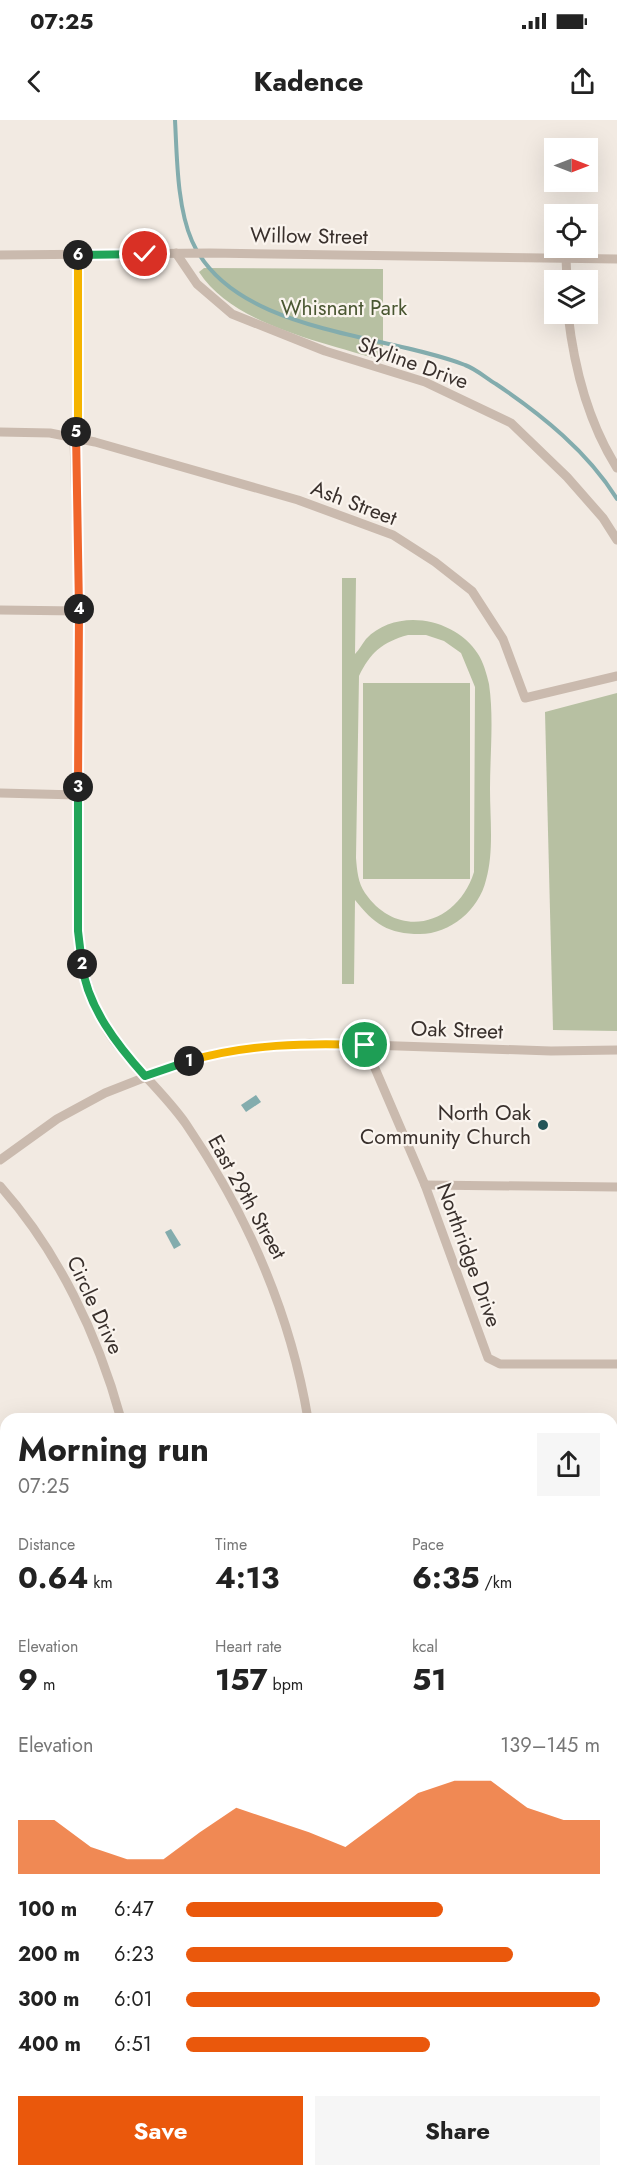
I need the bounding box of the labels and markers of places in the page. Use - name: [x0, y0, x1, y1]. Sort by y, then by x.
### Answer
- pin: [119, 228, 170, 279]
- pin: 6: [63, 240, 93, 270]
- pin: 5: [61, 417, 91, 447]
- pin: 4: [64, 594, 94, 624]
- pin: 3: [63, 772, 93, 802]
- pin: 2: [67, 949, 97, 979]
- pin: [339, 1019, 390, 1070]
- pin: 1: [174, 1046, 204, 1076]
- place label: North Oak Community Church: [360, 1098, 532, 1152]
- marker: North Oak Community Church: [536, 1118, 550, 1132]

